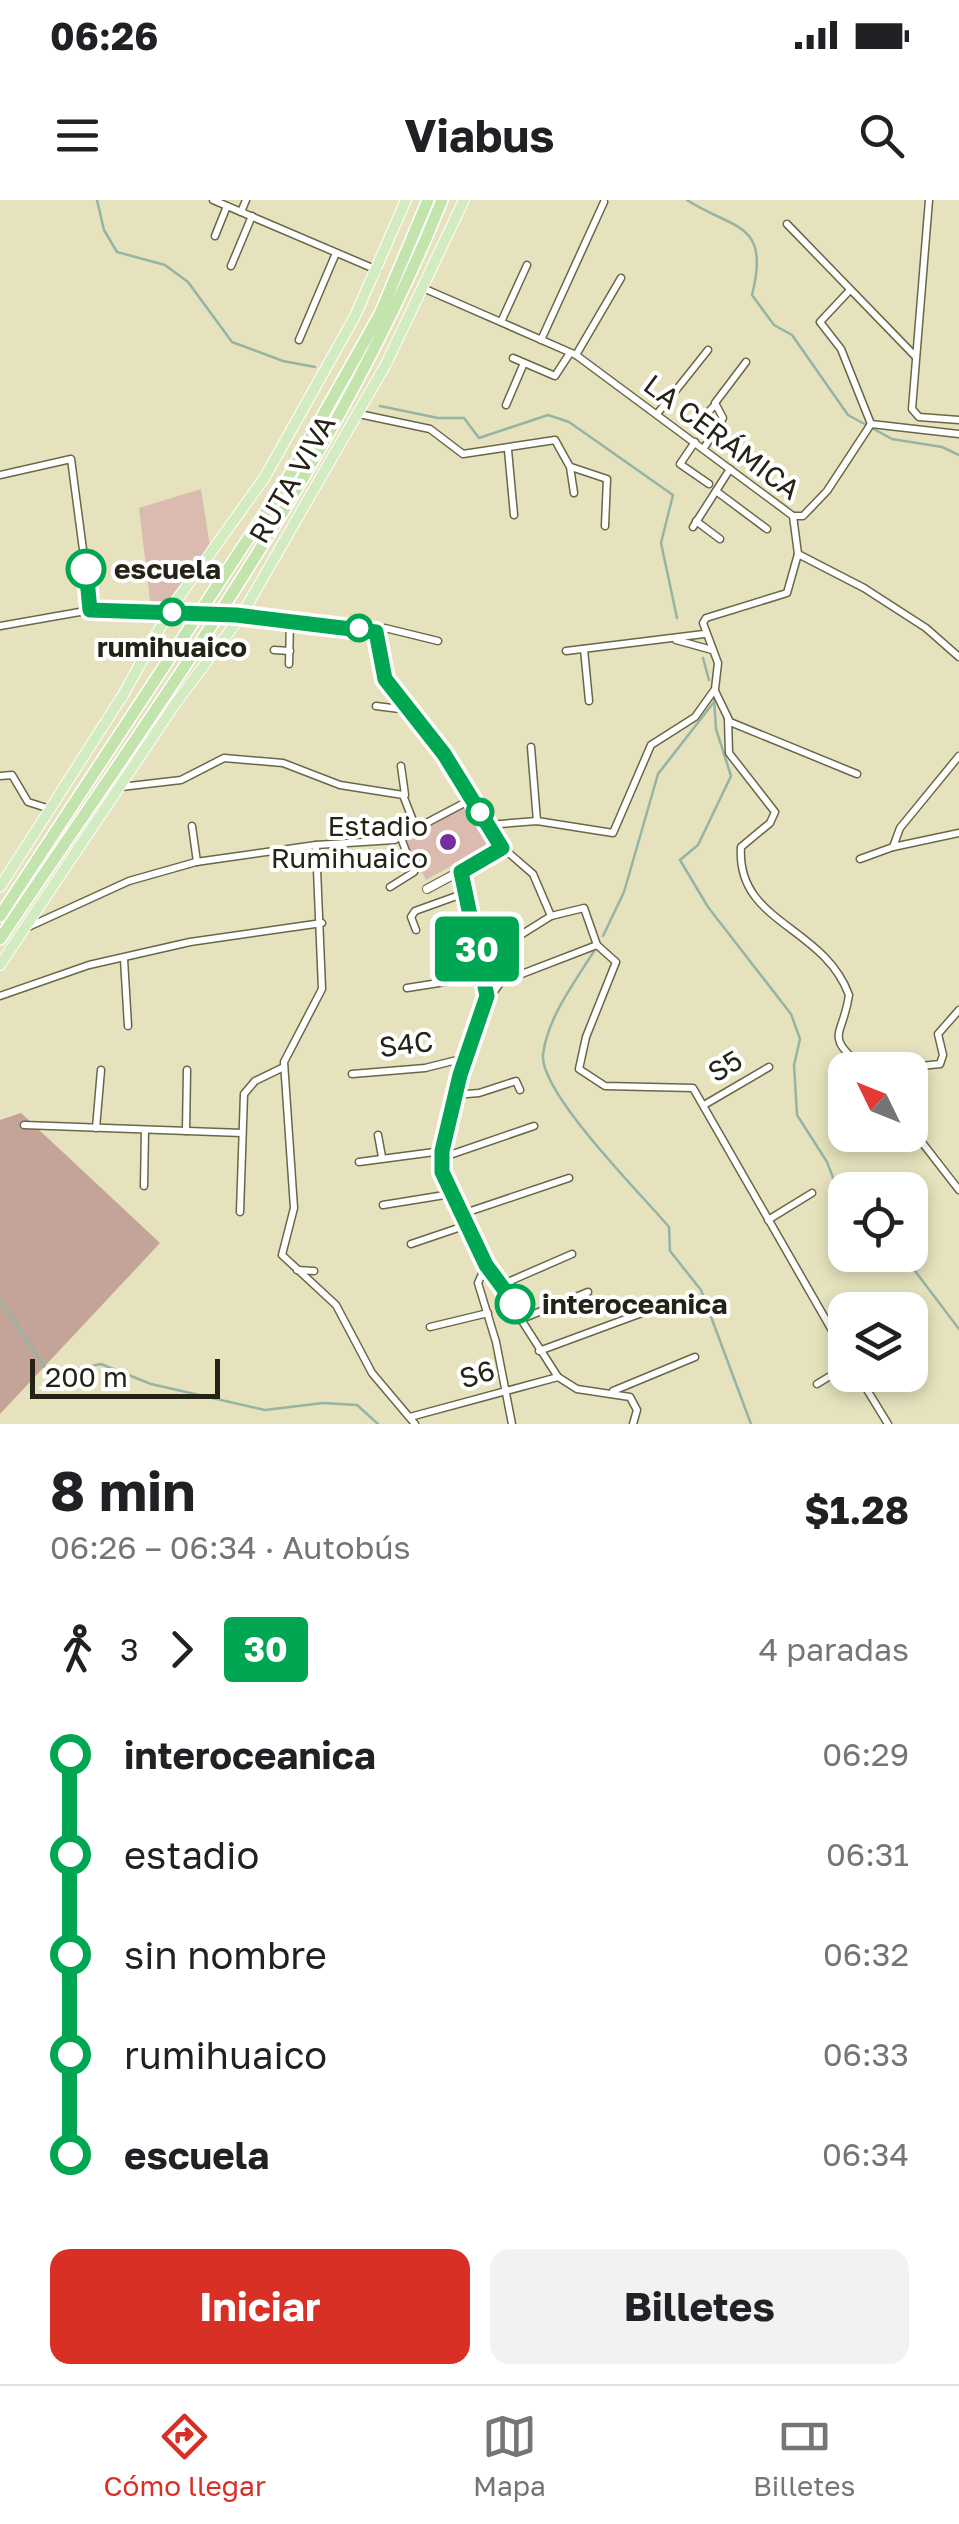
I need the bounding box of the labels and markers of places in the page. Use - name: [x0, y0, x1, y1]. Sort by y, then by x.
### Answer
- marker: escuela: [67, 550, 105, 588]
- place label: escuela: [114, 552, 221, 585]
- marker: rumihuaico: [159, 599, 185, 625]
- unlabelled marker: [346, 615, 372, 641]
- place label: rumihuaico: [97, 630, 247, 663]
- unlabelled marker: [467, 799, 493, 825]
- place label: Estadio Rumihuaico: [271, 809, 428, 874]
- marker: Estadio Rumihuaico: [437, 831, 459, 853]
- marker: interoceanica: [496, 1285, 534, 1323]
- place label: interoceanica: [542, 1287, 727, 1320]

